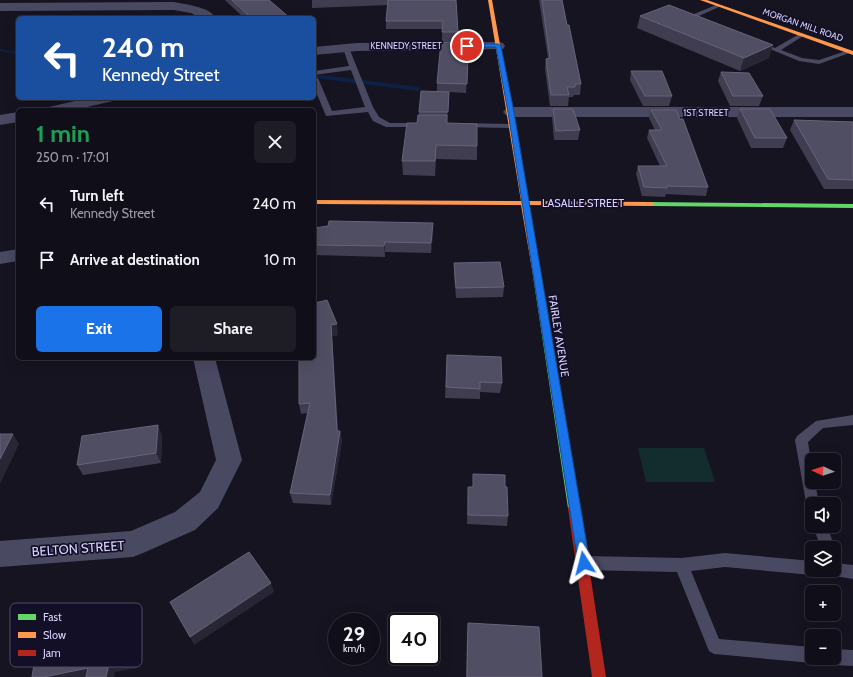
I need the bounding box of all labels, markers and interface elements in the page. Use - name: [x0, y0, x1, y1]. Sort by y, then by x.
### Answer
- street label: MORGAN MILL ROAD: [761, 6, 845, 44]
- pin: [450, 29, 484, 63]
- text: 240 m: [102, 30, 185, 64]
- icon: left: [36, 32, 88, 84]
- icon: arrive: [456, 35, 478, 57]
- street label: KENNEDY STREET: [370, 40, 442, 51]
- text: Kennedy Street: [102, 64, 220, 86]
- street label: 1ST STREET: [683, 107, 729, 118]
- text: 1 min: [36, 119, 90, 148]
- button: close: [254, 121, 296, 163]
- text: 250 m · 17:01: [36, 149, 109, 165]
- text: Turn left: [70, 187, 124, 205]
- icon: left: [36, 193, 58, 215]
- text: 240 m: [252, 195, 296, 213]
- street label: LASALLE STREET: [542, 196, 624, 210]
- text: Kennedy Street: [70, 205, 155, 221]
- icon: arrive: [36, 249, 58, 271]
- text: Arrive at destination: [70, 251, 200, 269]
- text: 10 m: [264, 251, 296, 269]
- street label: FAIRLEY AVENUE: [546, 294, 572, 378]
- button: Exit: [36, 306, 162, 352]
- button: Share: [170, 306, 296, 352]
- north arrow: [805, 453, 841, 489]
- map controls: [805, 453, 841, 665]
- button: sound: [805, 497, 841, 533]
- street label: BELTON STREET: [31, 537, 125, 559]
- button: layers: [805, 541, 841, 577]
- position arrow: [563, 542, 605, 584]
- button: +: [805, 585, 841, 621]
- legend: [10, 603, 142, 667]
- text: Fast: [43, 610, 62, 624]
- speed limit sign: 40: [388, 613, 440, 665]
- text: 29: [343, 622, 365, 646]
- text: Slow: [43, 628, 66, 642]
- button: −: [805, 629, 841, 665]
- text: km/h: [343, 642, 365, 655]
- text: Jam: [42, 646, 61, 660]

